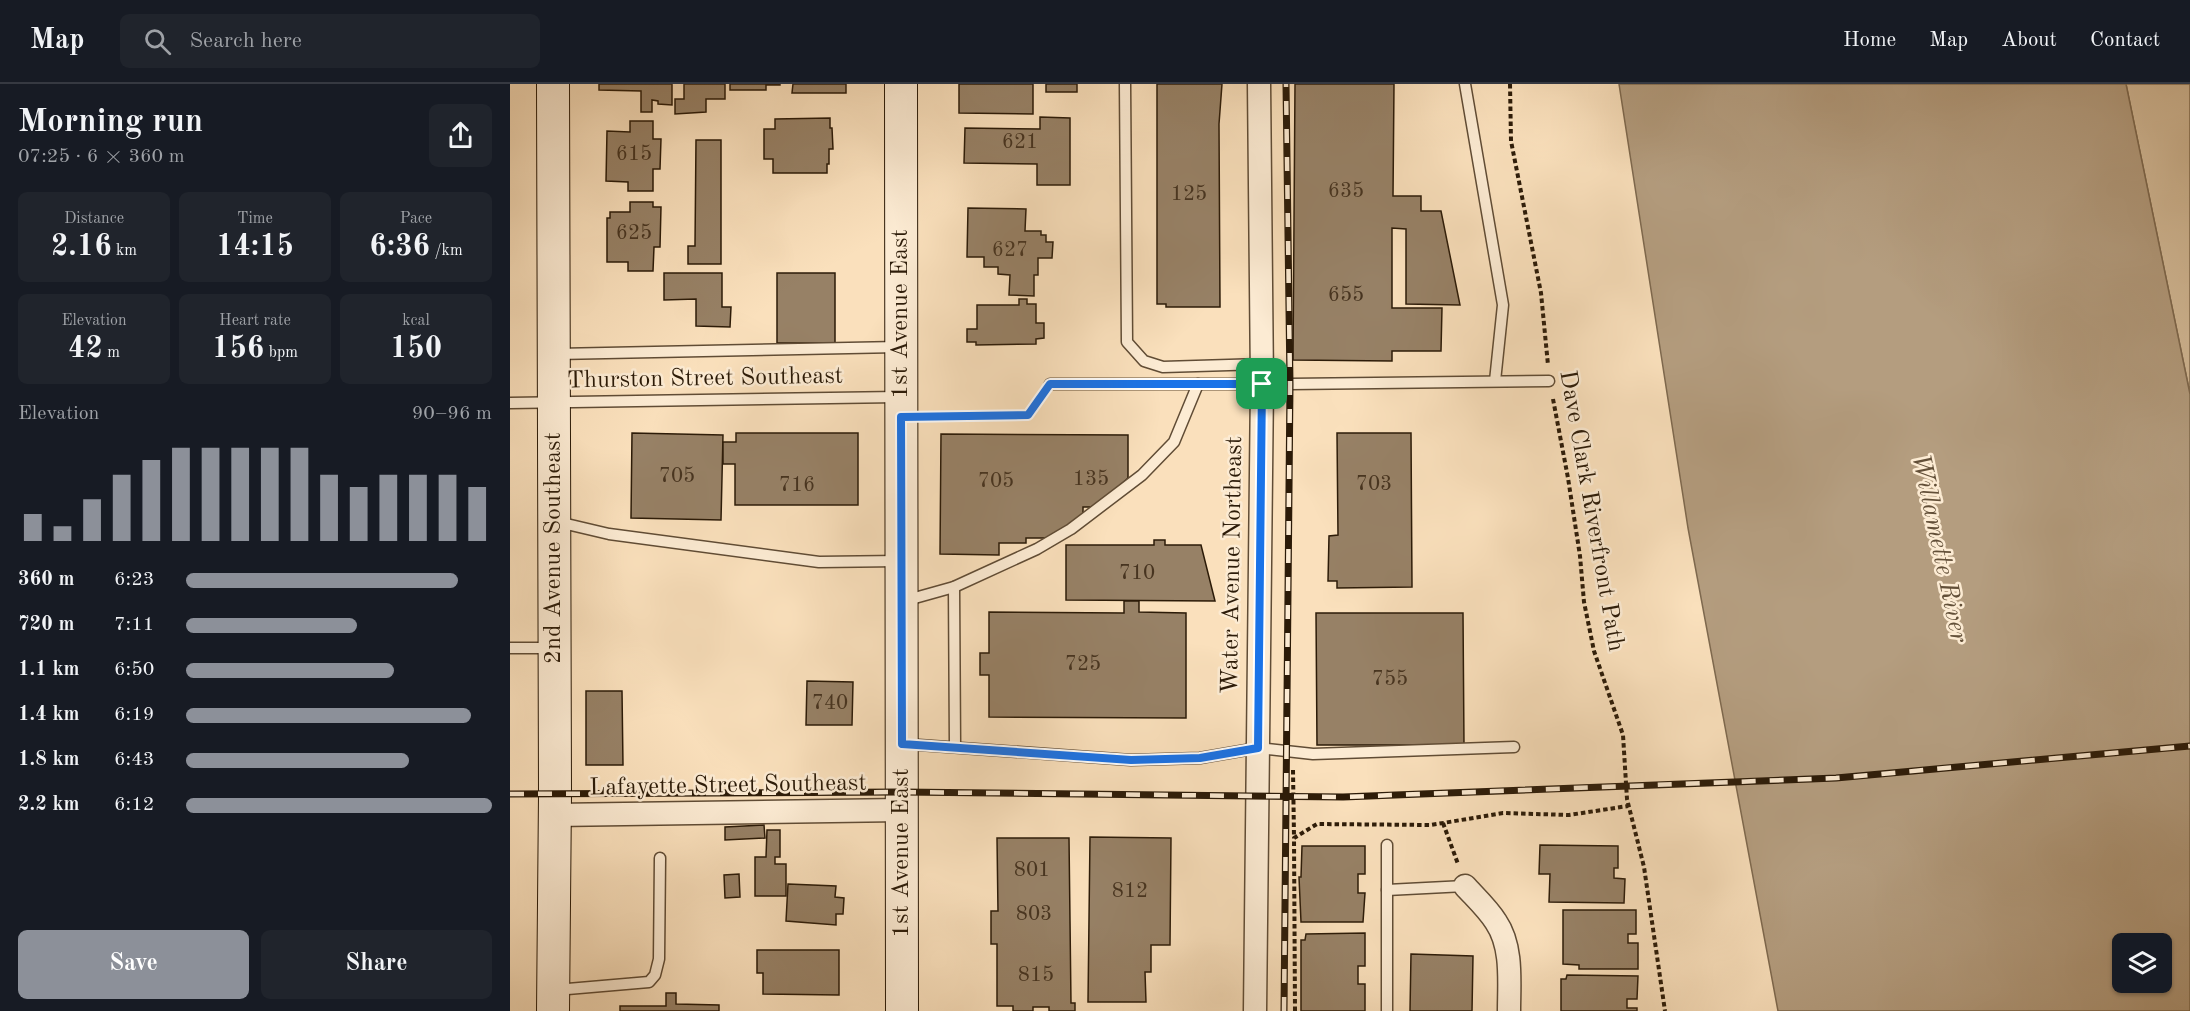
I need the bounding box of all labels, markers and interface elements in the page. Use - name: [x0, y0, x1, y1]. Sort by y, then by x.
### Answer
- search box: [120, 14, 540, 68]
- icon: search: [141, 25, 174, 58]
- text: Map: [30, 27, 84, 55]
- text: Search here: [189, 30, 302, 52]
- text: Home: [1843, 30, 1896, 51]
- text: Map: [1929, 30, 1968, 51]
- text: About: [2001, 30, 2057, 51]
- text: Contact: [2090, 30, 2160, 51]
- button: share: [429, 104, 492, 167]
- text: Morning run: [18, 106, 203, 139]
- house number: 621: [1002, 132, 1038, 153]
- house number: 615: [616, 144, 652, 165]
- text: 07:25 · 6 × 360 m: [18, 147, 185, 167]
- house number: 635: [1328, 181, 1364, 202]
- house number: 125: [1171, 184, 1207, 205]
- text: Distance: [64, 211, 124, 227]
- text: Time: [237, 211, 273, 227]
- text: Pace: [400, 211, 432, 227]
- house number: 625: [616, 223, 652, 244]
- street label: 1st Avenue East: [889, 229, 913, 399]
- text: 2.16: [51, 232, 112, 262]
- text: 14:15: [216, 232, 294, 262]
- text: 6:36: [369, 232, 430, 262]
- house number: 627: [992, 240, 1028, 261]
- text: km: [112, 243, 137, 259]
- text: /km: [430, 243, 463, 259]
- house number: 655: [1328, 285, 1364, 306]
- text: Elevation: [61, 313, 127, 329]
- text: Heart rate: [219, 313, 291, 329]
- text: kcal: [402, 313, 430, 329]
- text: 42: [68, 334, 103, 364]
- text: 156: [212, 334, 264, 364]
- text: 150: [390, 334, 442, 364]
- text: m: [103, 345, 120, 361]
- text: bpm: [264, 345, 298, 361]
- pin: [1236, 358, 1287, 409]
- street label: Thurston Street Southeast: [567, 365, 843, 393]
- icon: arrive: [1245, 367, 1278, 400]
- street label: Dave Clark Riverfront Path: [1554, 369, 1628, 653]
- text: Elevation: [18, 404, 99, 424]
- text: 90–96 m: [412, 404, 492, 424]
- street label: 2nd Avenue Southeast: [542, 432, 566, 664]
- street label: Water Avenue Northeast: [1219, 436, 1247, 694]
- water label: Willamette River: [1906, 451, 1972, 646]
- house number: 705: [659, 466, 695, 487]
- house number: 135: [1073, 469, 1109, 490]
- house number: 705: [978, 471, 1014, 492]
- house number: 703: [1356, 474, 1392, 495]
- house number: 716: [779, 475, 815, 496]
- house number: 710: [1119, 563, 1155, 584]
- text: 360 m: [18, 570, 74, 590]
- text: 6:23: [114, 570, 154, 590]
- text: 720 m: [18, 615, 74, 635]
- text: 7:11: [114, 615, 154, 635]
- house number: 725: [1065, 654, 1101, 675]
- text: 1.1 km: [18, 660, 80, 680]
- text: 6:50: [114, 660, 154, 680]
- house number: 755: [1372, 669, 1408, 690]
- house number: 740: [812, 693, 848, 714]
- text: 1.4 km: [18, 705, 80, 725]
- text: 6:19: [114, 705, 154, 725]
- text: 1.8 km: [18, 750, 80, 770]
- text: 6:43: [114, 750, 154, 770]
- street label: 1st Avenue East: [890, 768, 914, 938]
- street label: Lafayette Street Southeast: [589, 772, 867, 800]
- text: 2.2 km: [18, 795, 80, 815]
- text: 6:12: [114, 795, 154, 815]
- house number: 801: [1014, 860, 1050, 881]
- house number: 812: [1112, 881, 1148, 902]
- house number: 803: [1016, 904, 1052, 925]
- button: Save: [18, 930, 249, 999]
- button: Share: [261, 930, 492, 999]
- map controls: [2112, 933, 2172, 993]
- button: layers: [2112, 933, 2172, 993]
- house number: 815: [1018, 965, 1054, 986]

